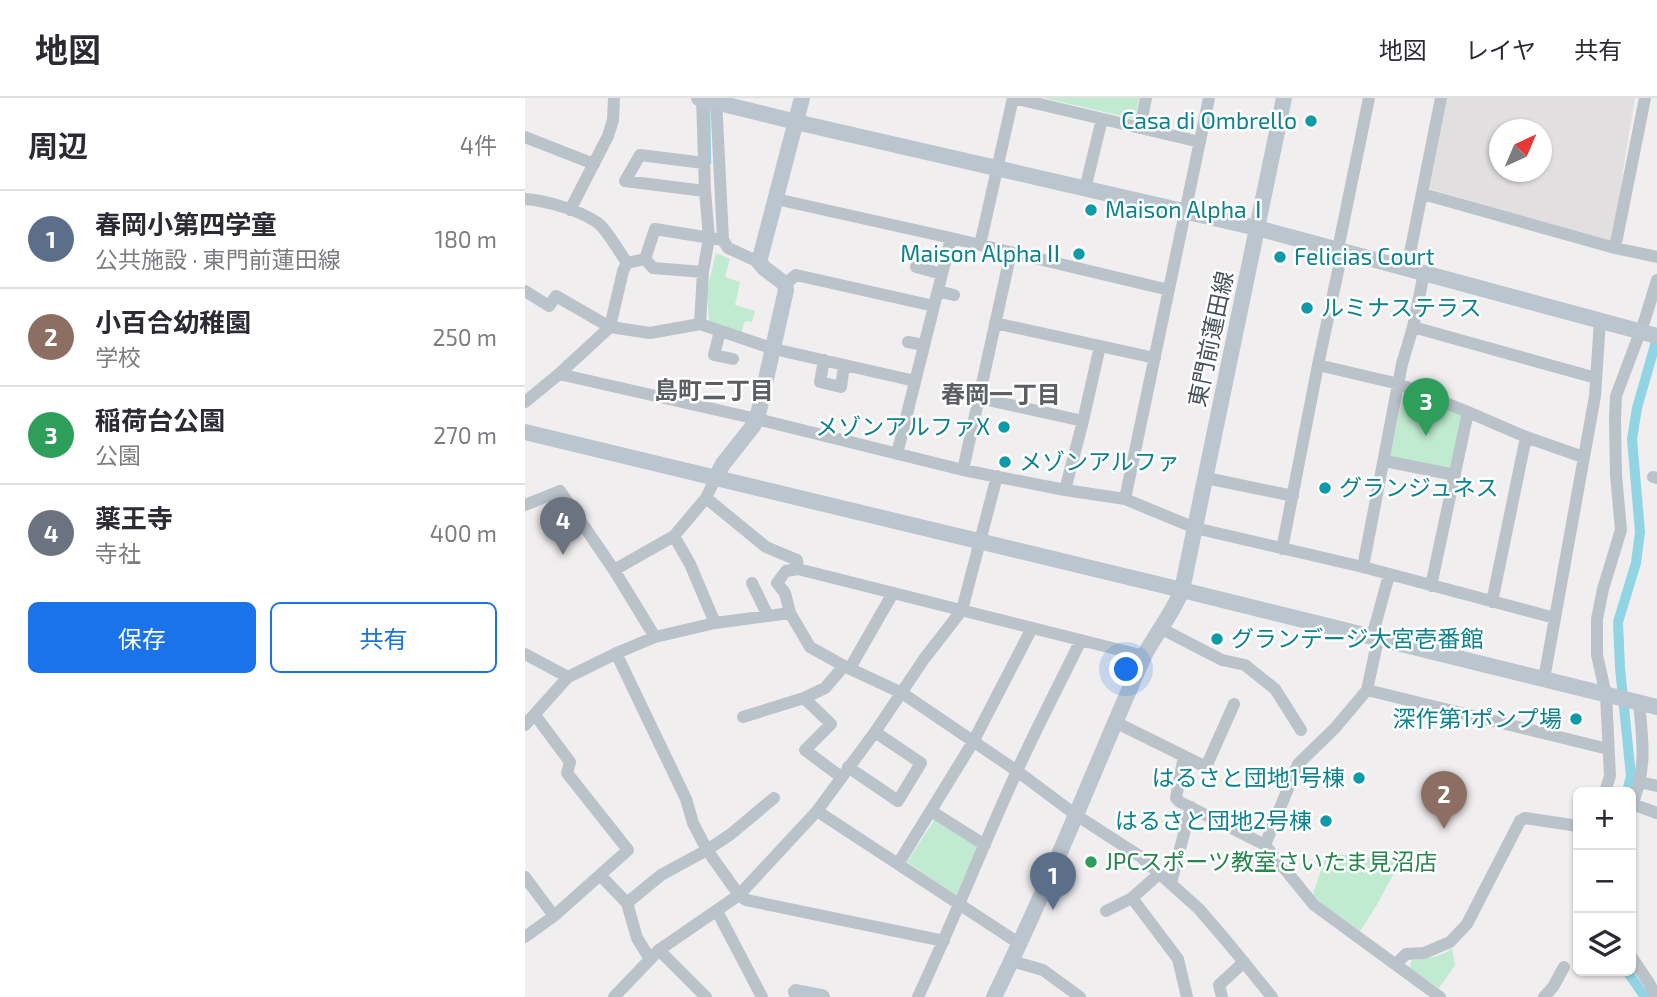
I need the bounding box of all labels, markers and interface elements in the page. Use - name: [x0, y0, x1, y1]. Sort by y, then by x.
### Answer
- text: 地図: [35, 29, 101, 69]
- text: 地図: [1379, 35, 1427, 64]
- text: レイヤ: [1465, 35, 1536, 64]
- text: 共有: [1574, 35, 1622, 64]
- place label: Casa di Ombrello: [1121, 106, 1297, 134]
- marker: Casa di Ombrello: [1303, 113, 1319, 129]
- north arrow: [1489, 119, 1552, 182]
- text: 周辺: [28, 127, 88, 163]
- text: 4件: [460, 131, 497, 159]
- place label: Maison AlphaⅠ: [1105, 195, 1270, 223]
- marker: Maison AlphaⅠ: [1083, 202, 1099, 218]
- text: 春岡小第四学童: [95, 208, 277, 239]
- text: 1: [46, 225, 56, 253]
- text: 180 m: [435, 225, 497, 253]
- place label: Maison AlphaⅡ: [900, 239, 1065, 267]
- place label: Felicias Court: [1294, 242, 1435, 270]
- text: 公共施設 · 東門前蓮田線: [95, 245, 341, 273]
- marker: Maison AlphaⅡ: [1071, 246, 1087, 262]
- marker: Felicias Court: [1272, 249, 1288, 265]
- street label: 東門前蓮田線: [1182, 268, 1238, 409]
- place label: ルミナステラス: [1321, 293, 1482, 321]
- marker: ルミナステラス: [1299, 300, 1315, 316]
- text: 小百合幼稚園: [95, 306, 251, 337]
- text: 2: [44, 323, 58, 351]
- text: 250 m: [433, 323, 497, 351]
- text: 学校: [95, 343, 141, 371]
- district label: 島町二丁目: [654, 375, 774, 404]
- pin: 3: [1403, 378, 1449, 436]
- district label: 春岡一丁目: [941, 379, 1061, 408]
- text: 稲荷台公園: [95, 404, 225, 435]
- place label: メゾンアルファX: [815, 412, 990, 440]
- marker: メゾンアルファX: [996, 419, 1012, 435]
- text: 3: [44, 421, 58, 449]
- text: 270 m: [433, 421, 497, 449]
- text: 公園: [95, 441, 141, 469]
- place label: メゾンアルファ: [1019, 447, 1180, 475]
- marker: メゾンアルファ: [997, 454, 1013, 470]
- place label: グランジュネス: [1339, 473, 1498, 501]
- marker: グランジュネス: [1317, 480, 1333, 496]
- pin: 4: [540, 497, 586, 555]
- text: 薬王寺: [95, 502, 173, 533]
- text: 4: [44, 519, 58, 547]
- text: 400 m: [430, 519, 497, 547]
- text: 寺社: [95, 539, 141, 567]
- button: 保存: [28, 602, 256, 673]
- button: 共有: [270, 602, 497, 673]
- place label: グランデージ大宮壱番館: [1231, 624, 1484, 652]
- marker: グランデージ大宮壱番館: [1209, 631, 1225, 647]
- your location: [1109, 652, 1143, 686]
- place label: 深作第1ポンプ場: [1393, 704, 1562, 732]
- marker: 深作第1ポンプ場: [1568, 711, 1584, 727]
- place label: はるさと団地1号棟: [1152, 763, 1345, 791]
- marker: はるさと団地1号棟: [1351, 770, 1367, 786]
- pin: 2: [1421, 771, 1467, 829]
- map controls: [1573, 787, 1636, 976]
- button: +: [1573, 787, 1636, 850]
- place label: はるさと団地2号棟: [1115, 806, 1312, 834]
- marker: はるさと団地2号棟: [1318, 813, 1334, 829]
- place label: JPCスポーツ教室さいたま見沼店: [1105, 847, 1437, 875]
- button: −: [1573, 850, 1636, 913]
- pin: 1: [1030, 852, 1076, 910]
- marker: JPCスポーツ教室さいたま見沼店: [1083, 854, 1099, 870]
- button: layers: [1573, 913, 1636, 976]

